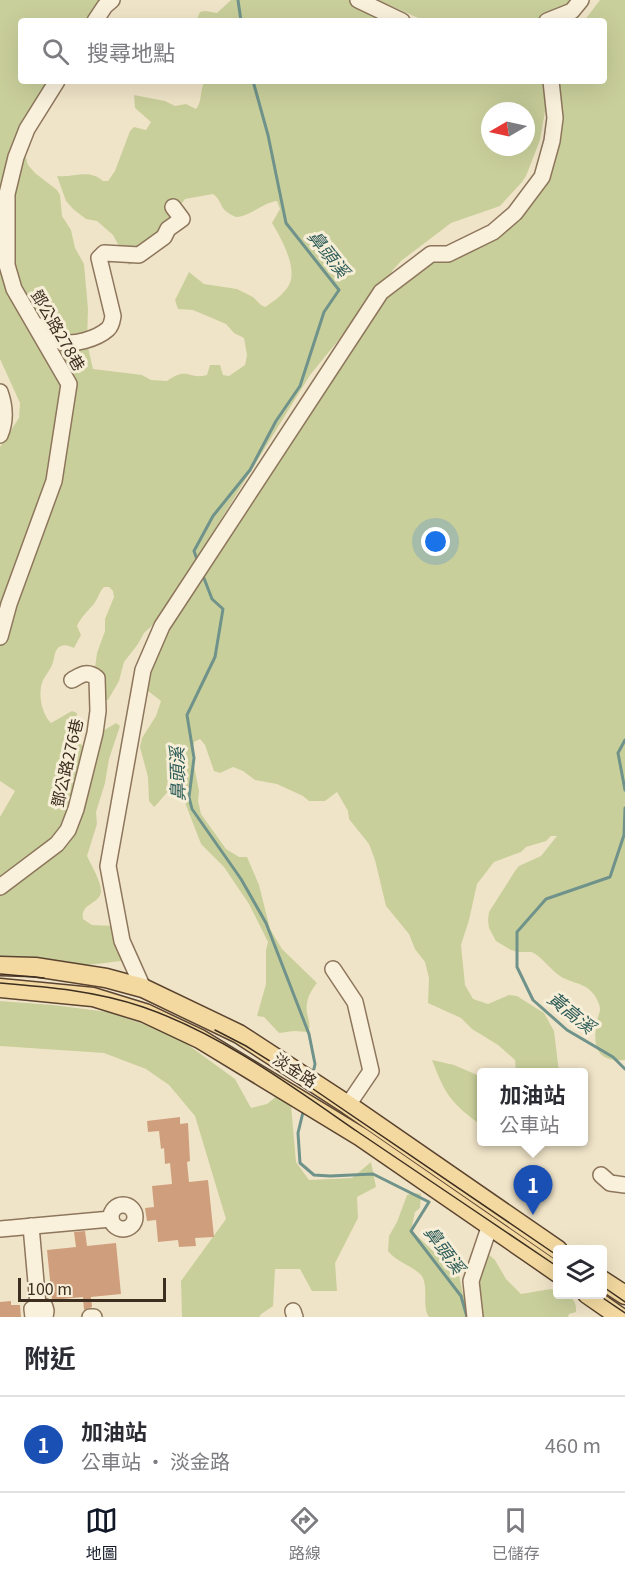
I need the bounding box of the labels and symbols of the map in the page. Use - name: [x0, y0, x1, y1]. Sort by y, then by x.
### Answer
- north arrow: [481, 102, 535, 156]
- water label: 鼻頭溪: [303, 223, 358, 284]
- street label: 鄧公路278巷: [26, 284, 92, 375]
- your location: [421, 527, 450, 556]
- street label: 鄧公路276巷: [44, 716, 88, 810]
- water label: 鼻頭溪: [162, 744, 189, 801]
- water label: 黃高溪: [543, 984, 604, 1040]
- street label: 淡金路: [269, 1046, 322, 1092]
- pin: 1: [514, 1166, 552, 1215]
- water label: 鼻頭溪: [419, 1219, 474, 1281]
- scale bar: [18, 1275, 166, 1302]

